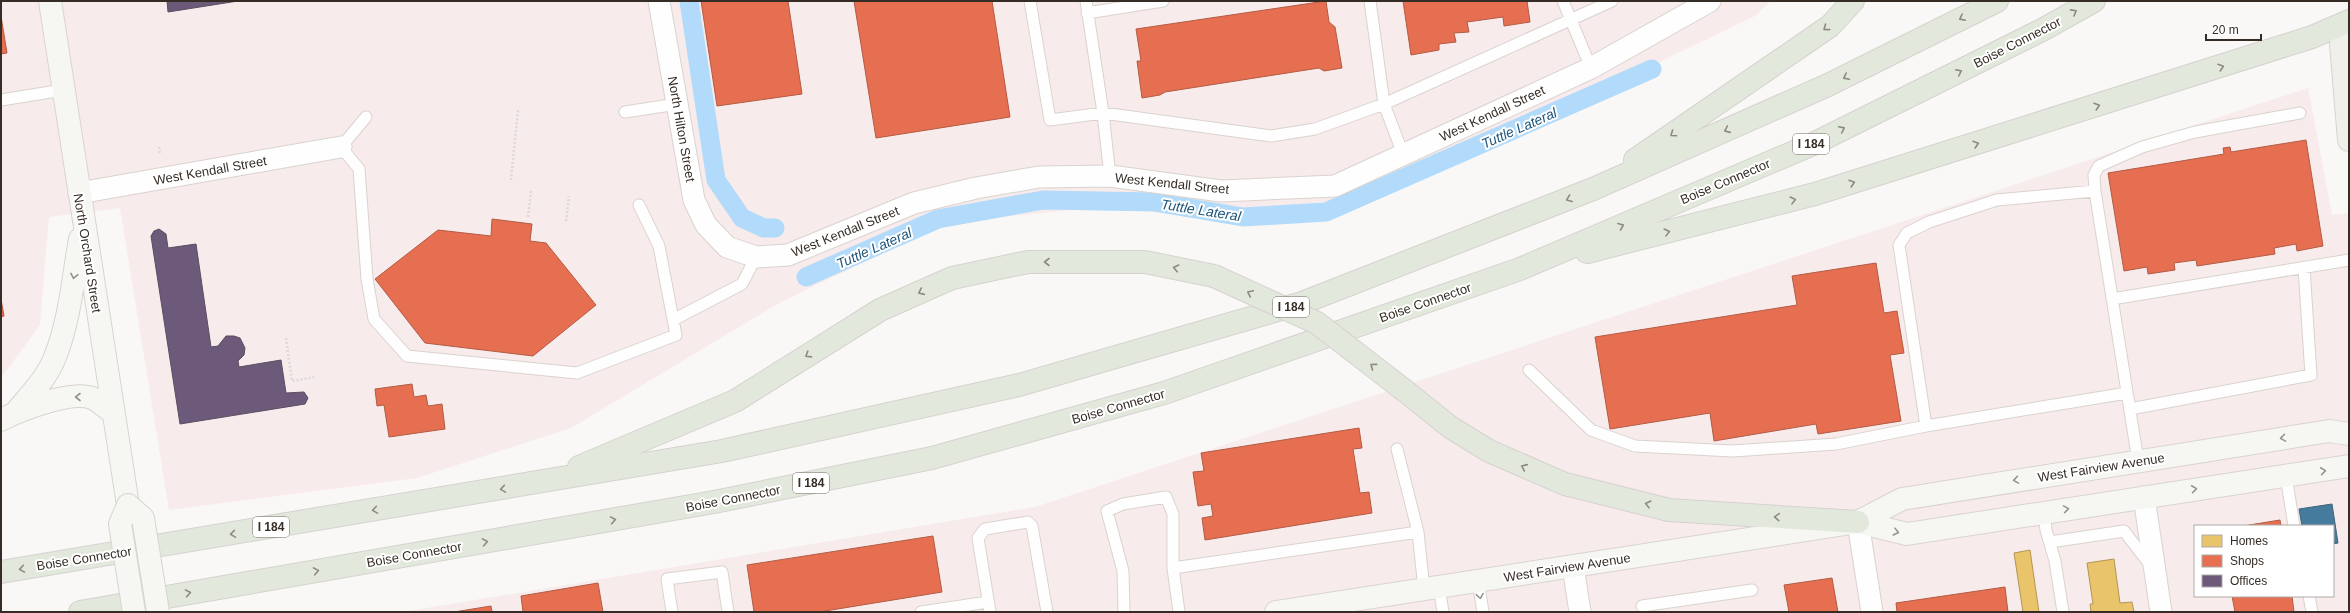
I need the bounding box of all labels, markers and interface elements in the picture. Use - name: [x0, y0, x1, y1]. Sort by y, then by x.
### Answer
- one-way arrow: [2070, 9, 2077, 17]
- one-way arrow: [1959, 14, 1966, 21]
- street label: Boise Connector: [1971, 14, 2064, 71]
- scale bar: [2206, 16, 2261, 42]
- text: 20 m: [2212, 23, 2239, 37]
- one-way arrow: [1823, 24, 1830, 31]
- one-way arrow: [2217, 63, 2224, 71]
- one-way arrow: [1954, 69, 1962, 76]
- one-way arrow: [1842, 72, 1850, 80]
- street label: North Hilton Street: [665, 75, 698, 183]
- street label: West Kendall Street: [1437, 82, 1548, 144]
- one-way arrow: [2093, 102, 2100, 111]
- water label: Tuttle Lateral: [1479, 104, 1560, 152]
- one-way arrow: [1724, 125, 1732, 133]
- one-way arrow: [1838, 126, 1846, 134]
- one-way arrow: [1670, 129, 1677, 136]
- road number: I 184: [1793, 134, 1829, 154]
- one-way arrow: [1972, 140, 1979, 149]
- street label: West Kendall Street: [152, 153, 268, 188]
- street label: Boise Connector: [1678, 156, 1773, 207]
- street label: West Kendall Street: [1114, 170, 1230, 197]
- one-way arrow: [1848, 179, 1855, 188]
- street label: North Orchard Street: [71, 192, 104, 314]
- one-way arrow: [1566, 194, 1573, 202]
- water label: Tuttle Lateral: [1160, 196, 1243, 224]
- one-way arrow: [1789, 196, 1796, 205]
- street label: West Kendall Street: [789, 203, 902, 260]
- one-way arrow: [1616, 223, 1624, 231]
- water label: Tuttle Lateral: [834, 224, 915, 272]
- one-way arrow: [1663, 228, 1670, 237]
- one-way arrow: [1044, 258, 1050, 266]
- one-way arrow: [1173, 265, 1179, 273]
- one-way arrow: [70, 273, 78, 279]
- street label: Boise Connector: [1377, 280, 1474, 325]
- one-way arrow: [918, 287, 926, 295]
- one-way arrow: [1247, 290, 1255, 298]
- road number: I 184: [1273, 297, 1309, 317]
- one-way arrow: [805, 350, 812, 358]
- one-way arrow: [1371, 364, 1378, 371]
- street label: Boise Connector: [1070, 386, 1167, 427]
- one-way arrow: [75, 393, 81, 401]
- one-way arrow: [2280, 433, 2286, 442]
- street label: West Fairview Avenue: [2037, 450, 2166, 485]
- one-way arrow: [1521, 464, 1528, 472]
- one-way arrow: [2320, 467, 2326, 476]
- road number: I 184: [793, 473, 829, 493]
- one-way arrow: [2013, 475, 2019, 484]
- street label: Boise Connector: [684, 482, 782, 515]
- one-way arrow: [500, 484, 506, 493]
- one-way arrow: [2191, 485, 2197, 494]
- one-way arrow: [1645, 501, 1651, 509]
- one-way arrow: [372, 505, 378, 514]
- one-way arrow: [2063, 505, 2069, 514]
- one-way arrow: [1774, 512, 1780, 521]
- one-way arrow: [610, 516, 616, 525]
- road number: I 184: [253, 517, 289, 537]
- legend: [2194, 525, 2334, 597]
- one-way arrow: [1893, 527, 1899, 535]
- one-way arrow: [230, 529, 236, 537]
- text: Homes: [2230, 534, 2268, 548]
- one-way arrow: [482, 538, 488, 547]
- street label: Boise Connector: [365, 539, 463, 570]
- street label: Boise Connector: [35, 543, 133, 573]
- street label: West Fairview Avenue: [1503, 550, 1632, 585]
- text: Shops: [2230, 554, 2264, 568]
- one-way arrow: [19, 564, 25, 573]
- one-way arrow: [313, 567, 319, 576]
- text: Offices: [2230, 574, 2267, 588]
- one-way arrow: [184, 590, 191, 598]
- one-way arrow: [1475, 593, 1484, 599]

